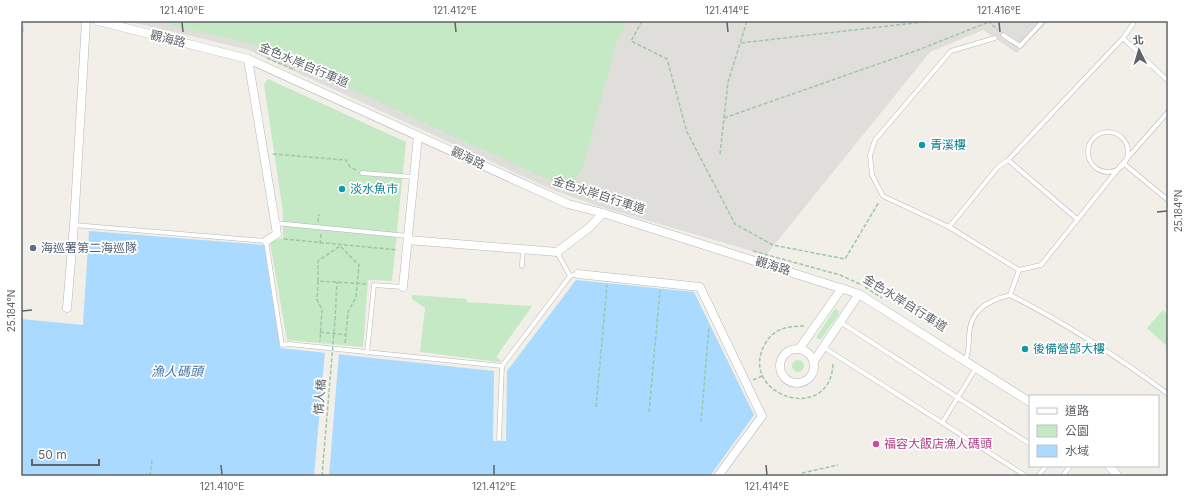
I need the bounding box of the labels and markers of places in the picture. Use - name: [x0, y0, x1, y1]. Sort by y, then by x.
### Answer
- place label: 青溪樓: [930, 137, 966, 152]
- marker: 青溪樓: [917, 140, 927, 150]
- place label: 淡水魚市: [350, 181, 398, 196]
- marker: 淡水魚市: [337, 184, 347, 194]
- place label: 海巡署第二海巡隊: [41, 240, 137, 255]
- marker: 海巡署第二海巡隊: [28, 243, 38, 253]
- place label: 後備營部大樓: [1033, 341, 1105, 356]
- marker: 後備營部大樓: [1020, 344, 1030, 354]
- place label: 福容大飯店漁人碼頭: [884, 436, 992, 451]
- marker: 福容大飯店漁人碼頭: [871, 439, 881, 449]

